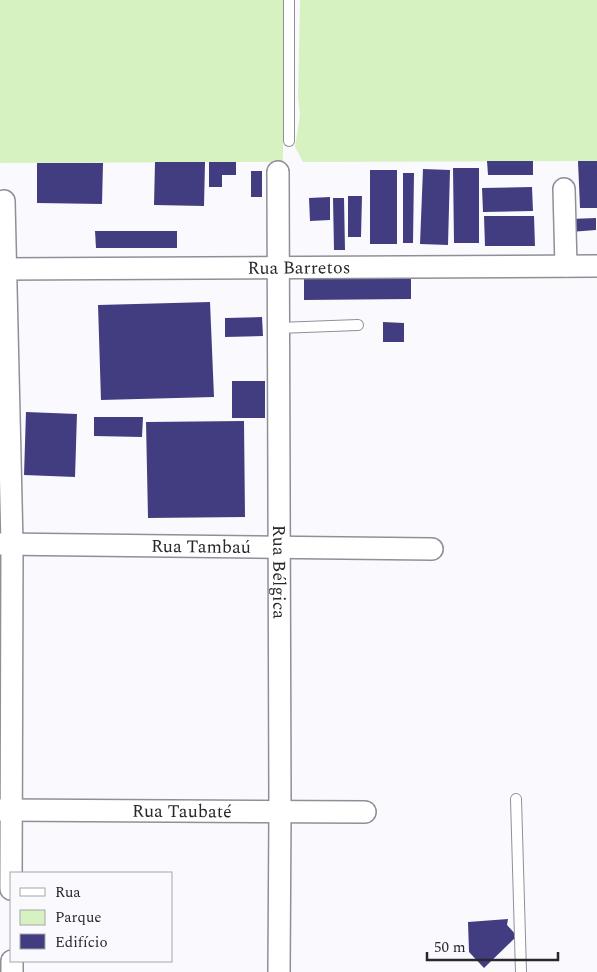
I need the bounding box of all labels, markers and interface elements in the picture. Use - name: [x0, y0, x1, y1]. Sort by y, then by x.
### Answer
- street label: Rua Barretos: [247, 254, 351, 282]
- street label: Rua Bélgica: [265, 525, 292, 619]
- street label: Rua Tambaú: [151, 533, 251, 561]
- street label: Rua Taubaté: [132, 798, 232, 825]
- legend: [10, 872, 172, 962]
- text: Rua: [55, 881, 81, 904]
- text: Parque: [55, 906, 102, 929]
- scale bar: [427, 930, 558, 962]
- text: Edifício: [55, 931, 108, 954]
- text: 50 m: [434, 936, 466, 959]

